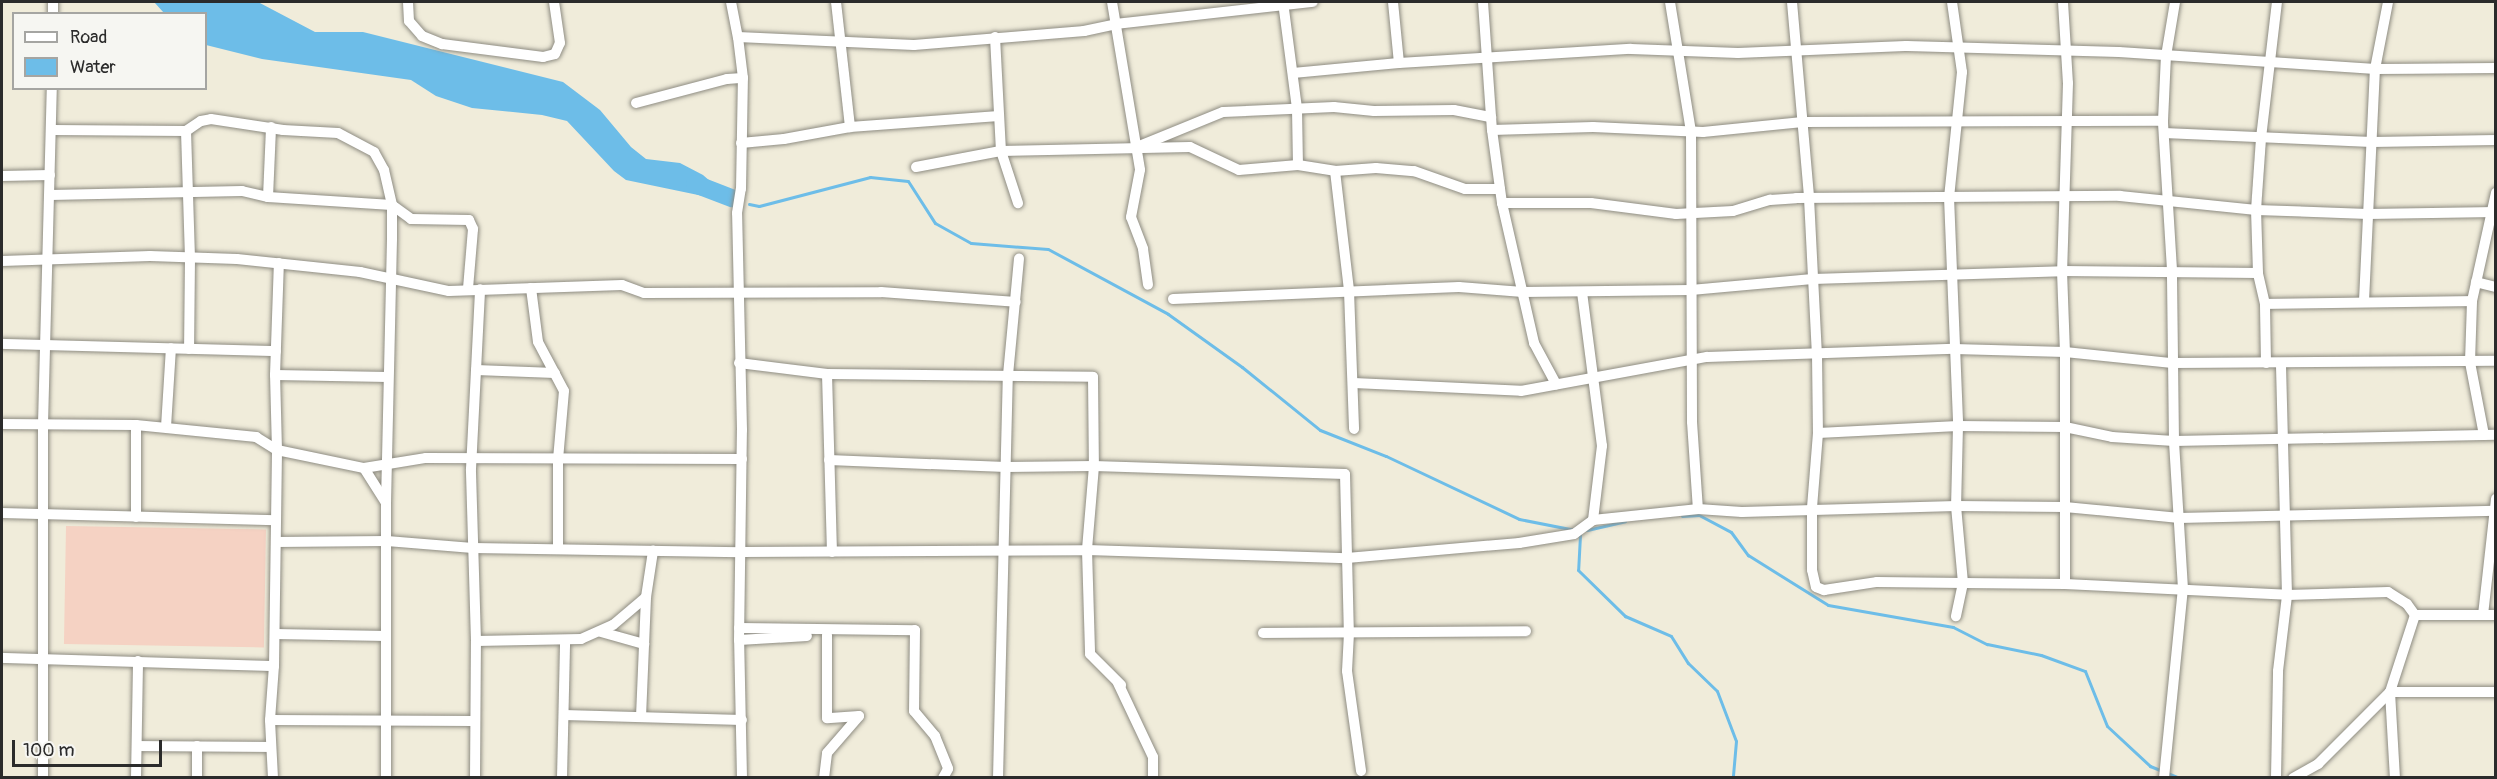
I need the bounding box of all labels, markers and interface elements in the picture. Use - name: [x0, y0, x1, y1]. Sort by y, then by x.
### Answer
- legend: [12, 12, 207, 90]
- text: Road: [70, 26, 107, 49]
- text: Water: [70, 56, 116, 79]
- scale bar: [15, 728, 165, 766]
- text: 100 m: [23, 739, 75, 762]

